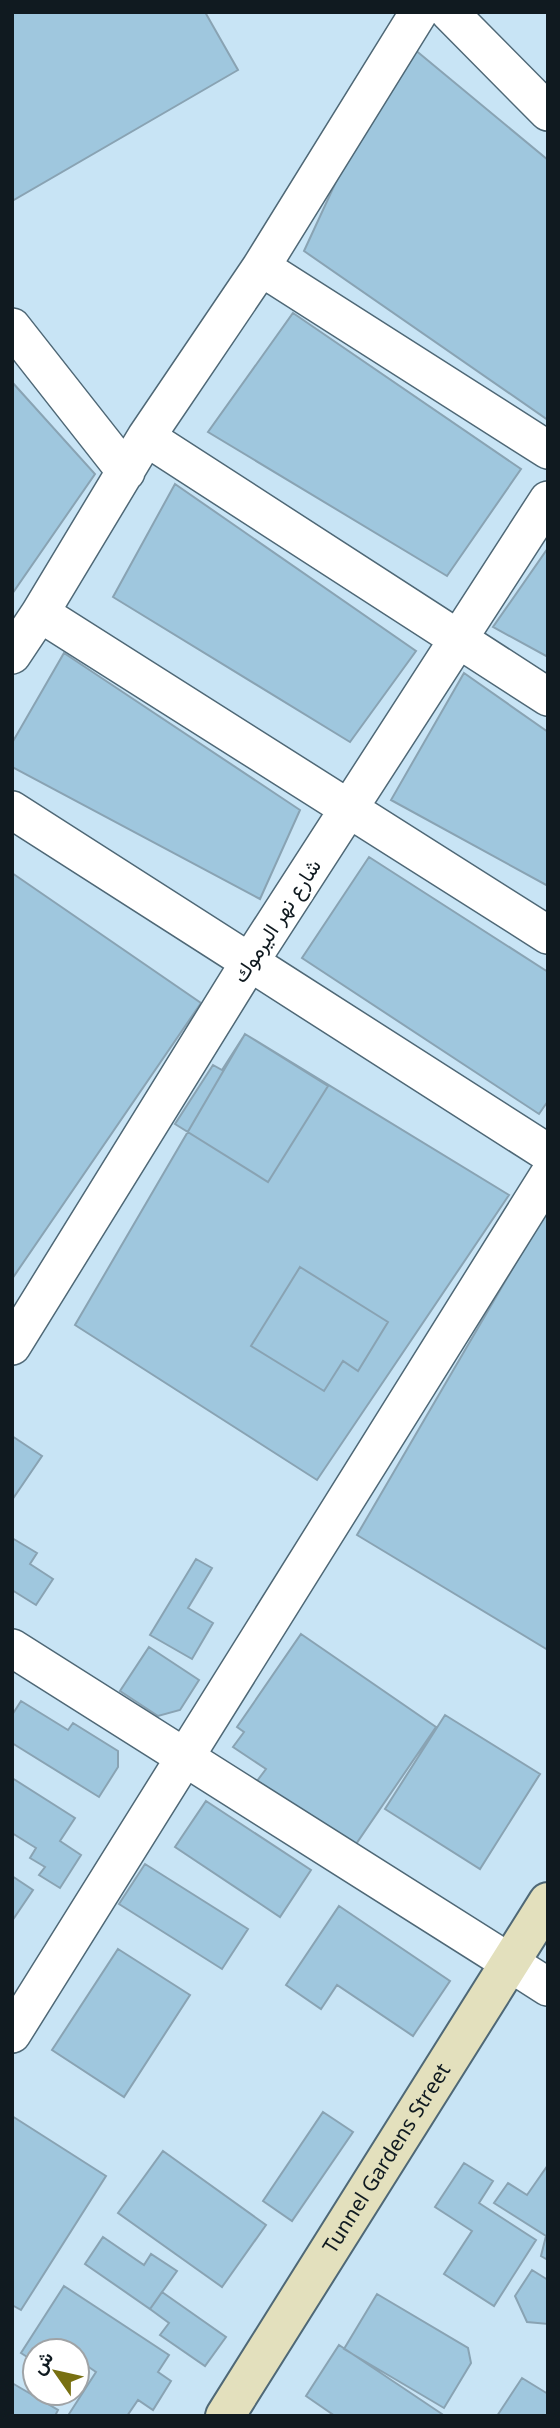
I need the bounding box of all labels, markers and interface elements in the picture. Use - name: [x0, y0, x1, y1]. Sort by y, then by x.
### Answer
- street label: شارع نهر اليرموك: [226, 853, 328, 988]
- street label: Tunnel Gardens Street: [316, 2057, 456, 2259]
- north arrow: [21, 2337, 91, 2407]
- text: ش: [25, 2346, 59, 2379]

